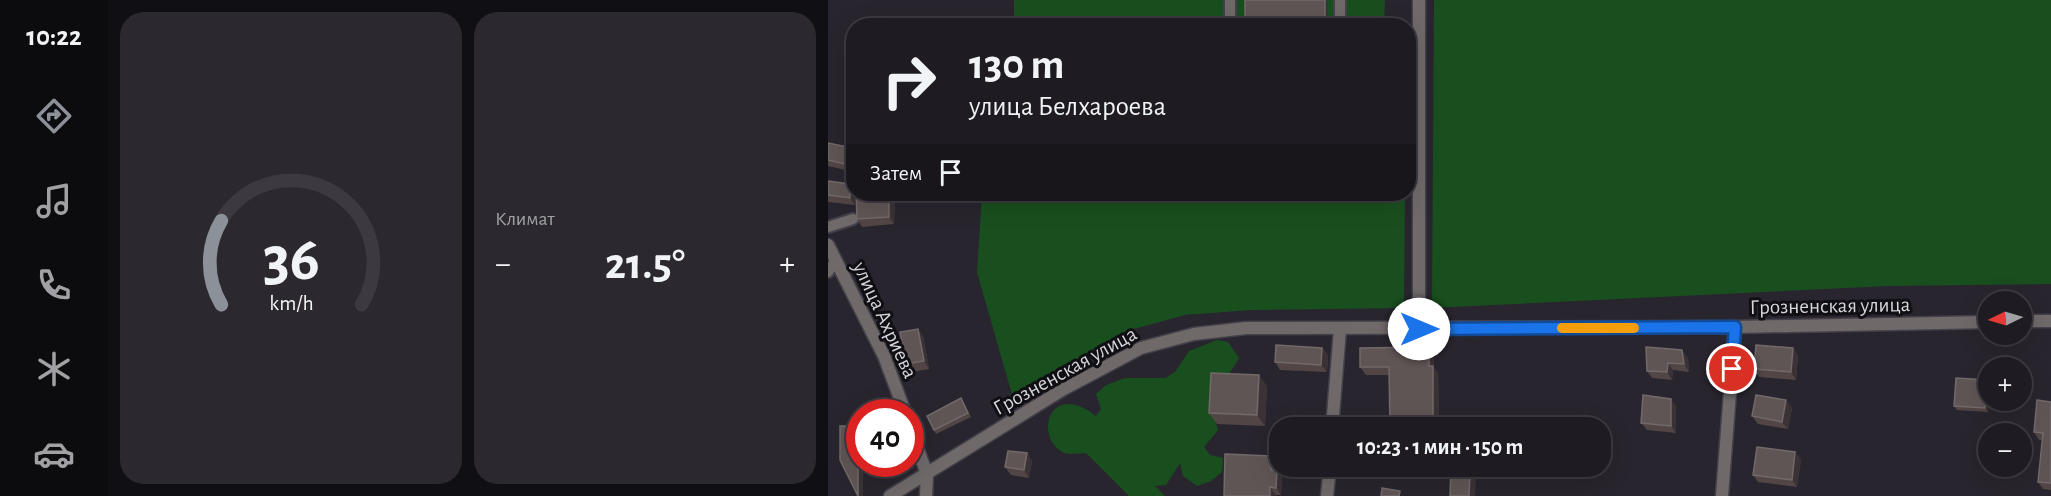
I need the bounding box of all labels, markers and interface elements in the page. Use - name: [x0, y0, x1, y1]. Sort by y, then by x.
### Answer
- text: 10:22: [26, 23, 82, 50]
- icon: right: [870, 42, 948, 120]
- text: 130 m: [969, 44, 1064, 86]
- text: улица Белхароева: [969, 93, 1166, 120]
- icon: directions: [33, 95, 75, 137]
- icon: arrive: [934, 156, 967, 189]
- text: Затем: [870, 162, 922, 184]
- icon: music: [33, 180, 75, 222]
- text: Климат: [495, 209, 555, 229]
- text: 36: [262, 229, 320, 291]
- text: 21.5°: [605, 242, 685, 287]
- text: −: [495, 248, 511, 281]
- text: +: [779, 248, 795, 281]
- street label: улица Ахриева: [849, 258, 921, 382]
- icon: phone: [33, 264, 75, 306]
- north arrow: [1978, 291, 2032, 345]
- map controls: [1978, 291, 2032, 477]
- text: km/h: [269, 293, 313, 314]
- street label: Грозненская улица: [1750, 294, 1911, 318]
- position arrow: [1387, 297, 1451, 361]
- street label: Грозненская улица: [990, 323, 1141, 419]
- pin: [1706, 343, 1757, 394]
- icon: climate: [33, 348, 75, 390]
- icon: arrive: [1715, 352, 1748, 385]
- button: +: [1978, 357, 2032, 411]
- speed limit sign: 40: [846, 399, 924, 477]
- button: −: [1978, 423, 2032, 477]
- icon: car: [33, 433, 75, 475]
- text: 10:23 · 1 мин · 150 m: [1357, 436, 1523, 458]

